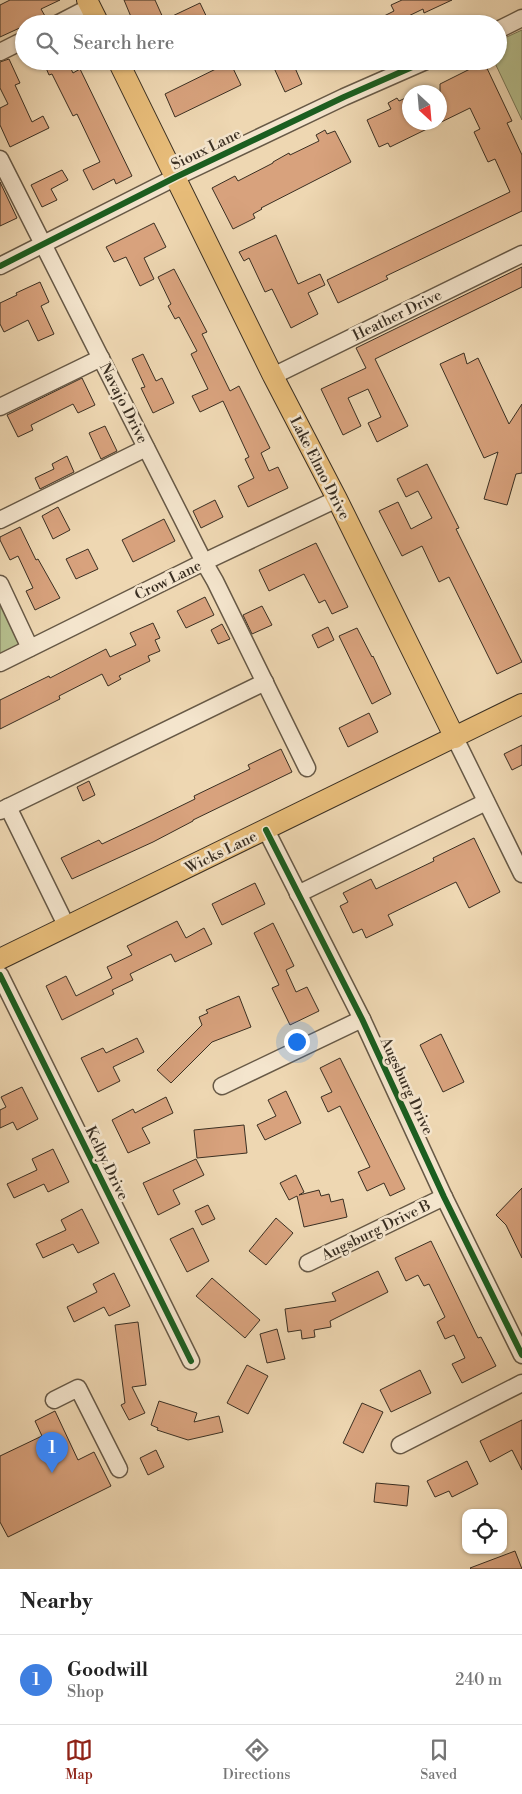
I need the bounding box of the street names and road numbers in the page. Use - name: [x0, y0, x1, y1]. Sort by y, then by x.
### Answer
- street label: Sioux Lane: [168, 124, 244, 174]
- street label: Heather Drive: [349, 286, 445, 345]
- street label: Navajo Drive: [95, 360, 152, 447]
- street label: Lake Elmo Drive: [285, 413, 354, 523]
- street label: Crow Lane: [132, 556, 205, 605]
- street label: Wicks Lane: [181, 827, 260, 878]
- street label: Augsburg Drive: [375, 1033, 437, 1138]
- street label: Kelby Drive: [81, 1123, 133, 1203]
- street label: Augsburg Drive B: [318, 1196, 434, 1266]

